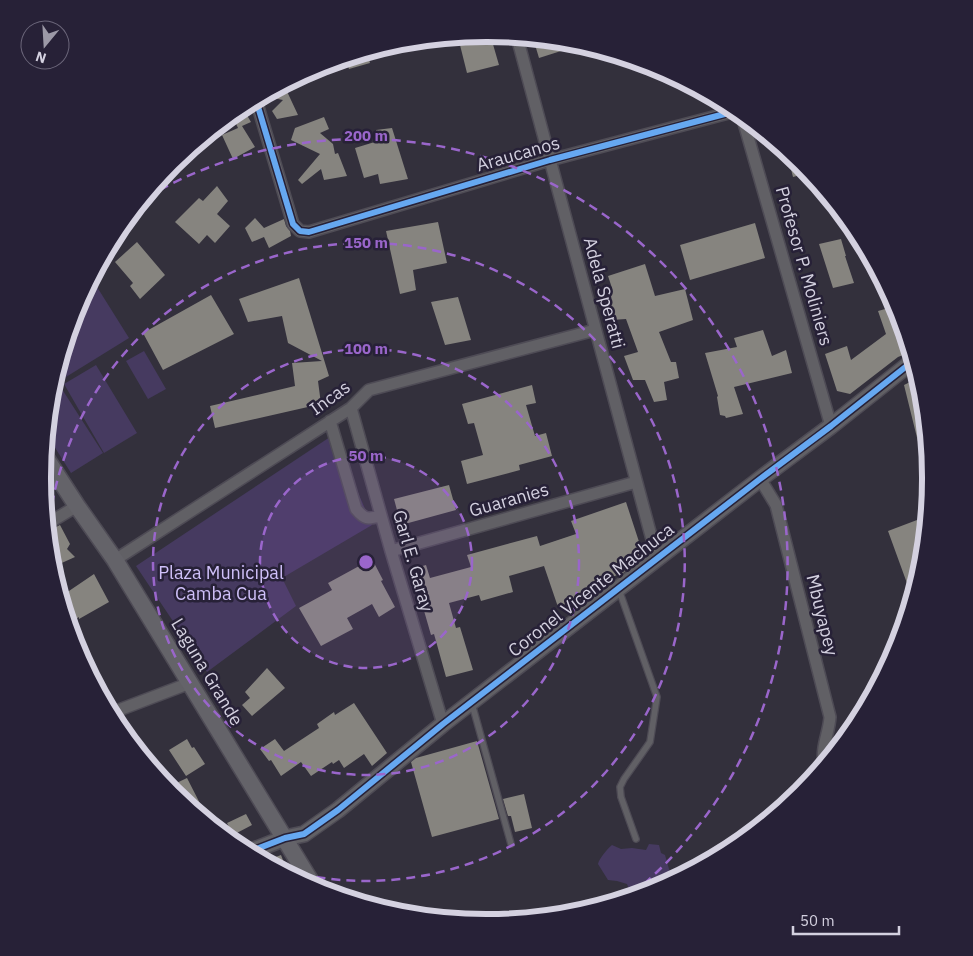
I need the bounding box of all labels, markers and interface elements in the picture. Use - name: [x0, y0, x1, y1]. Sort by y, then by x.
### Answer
- north arrow: [20, 20, 70, 70]
- text: N: [33, 47, 49, 67]
- text: 200 m: [344, 126, 388, 145]
- street label: Araucanos: [474, 131, 562, 176]
- street label: Profesor P. Moliniers: [771, 183, 838, 348]
- text: 150 m: [344, 233, 388, 252]
- street label: Adela Speratti: [579, 235, 630, 351]
- text: 100 m: [344, 339, 388, 358]
- street label: Incas: [305, 375, 355, 420]
- text: 50 m: [349, 446, 383, 465]
- street label: Guaranies: [466, 477, 551, 522]
- street label: Garl E. Garay: [388, 507, 439, 614]
- street label: Coronel Vicente Machuca: [503, 517, 679, 662]
- centre of rings: [357, 553, 375, 571]
- park label: Plaza Municipal Camba Cua: [158, 561, 284, 605]
- street label: Mbuyapey: [801, 572, 844, 658]
- street label: Laguna Grande: [166, 614, 249, 730]
- scale bar: [793, 904, 899, 936]
- text: 50 m: [800, 911, 835, 930]

